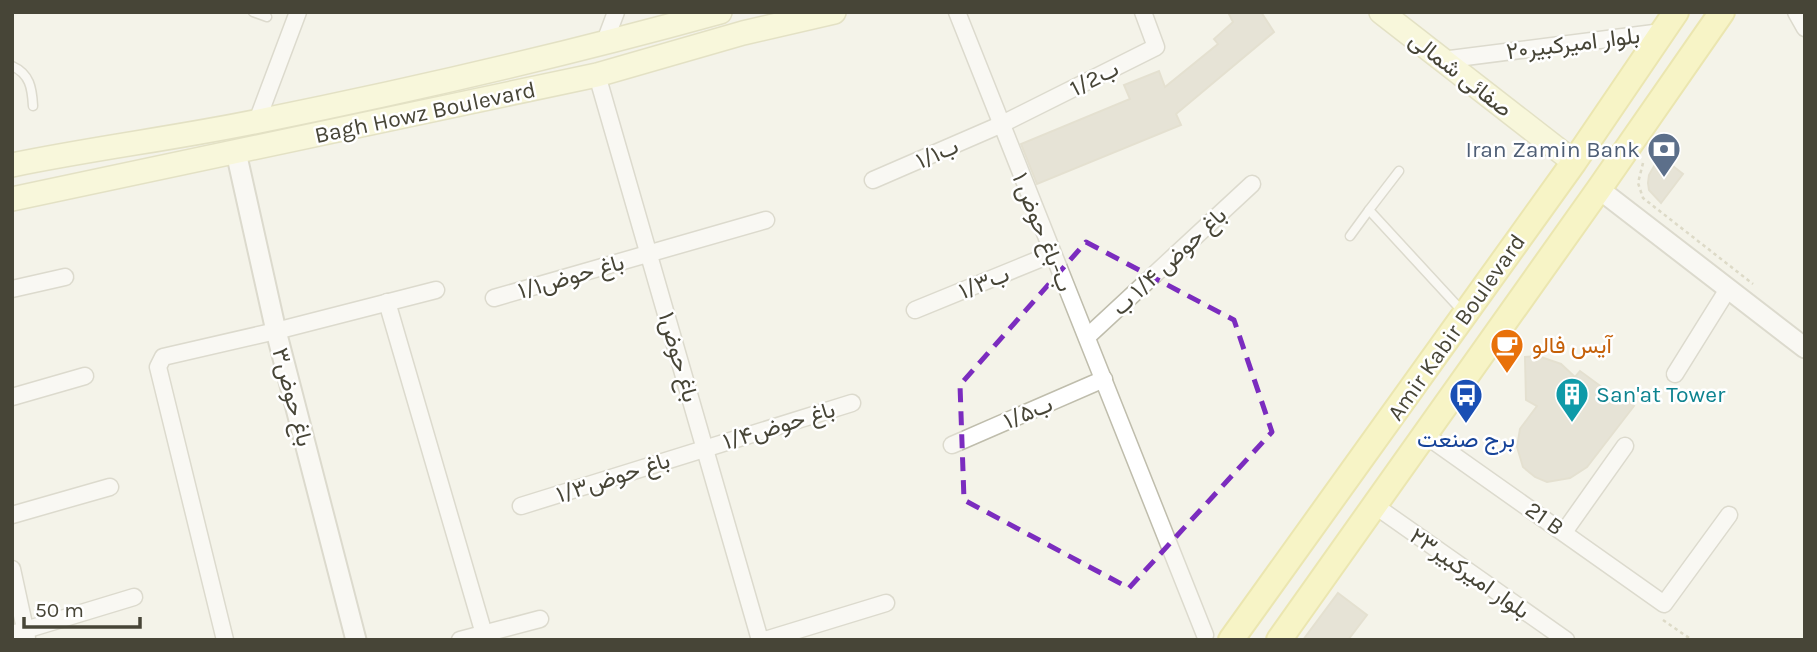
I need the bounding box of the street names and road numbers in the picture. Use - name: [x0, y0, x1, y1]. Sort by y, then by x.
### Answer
- street label: بلوار امیرکبیر۲۰: [1505, 22, 1642, 66]
- street label: صفائی شمالی: [1404, 26, 1517, 123]
- street label: 1/2ب: [1065, 55, 1123, 102]
- street label: Bagh Howz Boulevard: [312, 76, 538, 149]
- street label: ب۱/۱: [912, 132, 962, 175]
- street label: ۱ ب-باغ حوض: [1005, 169, 1079, 296]
- street label: باغ حوض ۱/۴ ب: [1107, 202, 1233, 323]
- street label: Amir Kabir Boulevard: [1382, 229, 1531, 426]
- street label: باغ حوض۱/۱: [515, 248, 628, 306]
- street label: ب۱/۳: [955, 260, 1013, 305]
- street label: باغ حوض۱: [651, 309, 704, 406]
- street label: باغ حوض۳: [264, 345, 319, 450]
- street label: ب۱/۵: [1000, 390, 1057, 435]
- street label: باغ حوض۱/۴: [720, 396, 839, 457]
- street label: باغ حوض۱/۳: [553, 446, 674, 510]
- street label: 21 B: [1520, 496, 1569, 541]
- street label: ۲۳بلوار امیرکبیر: [1404, 522, 1535, 625]

